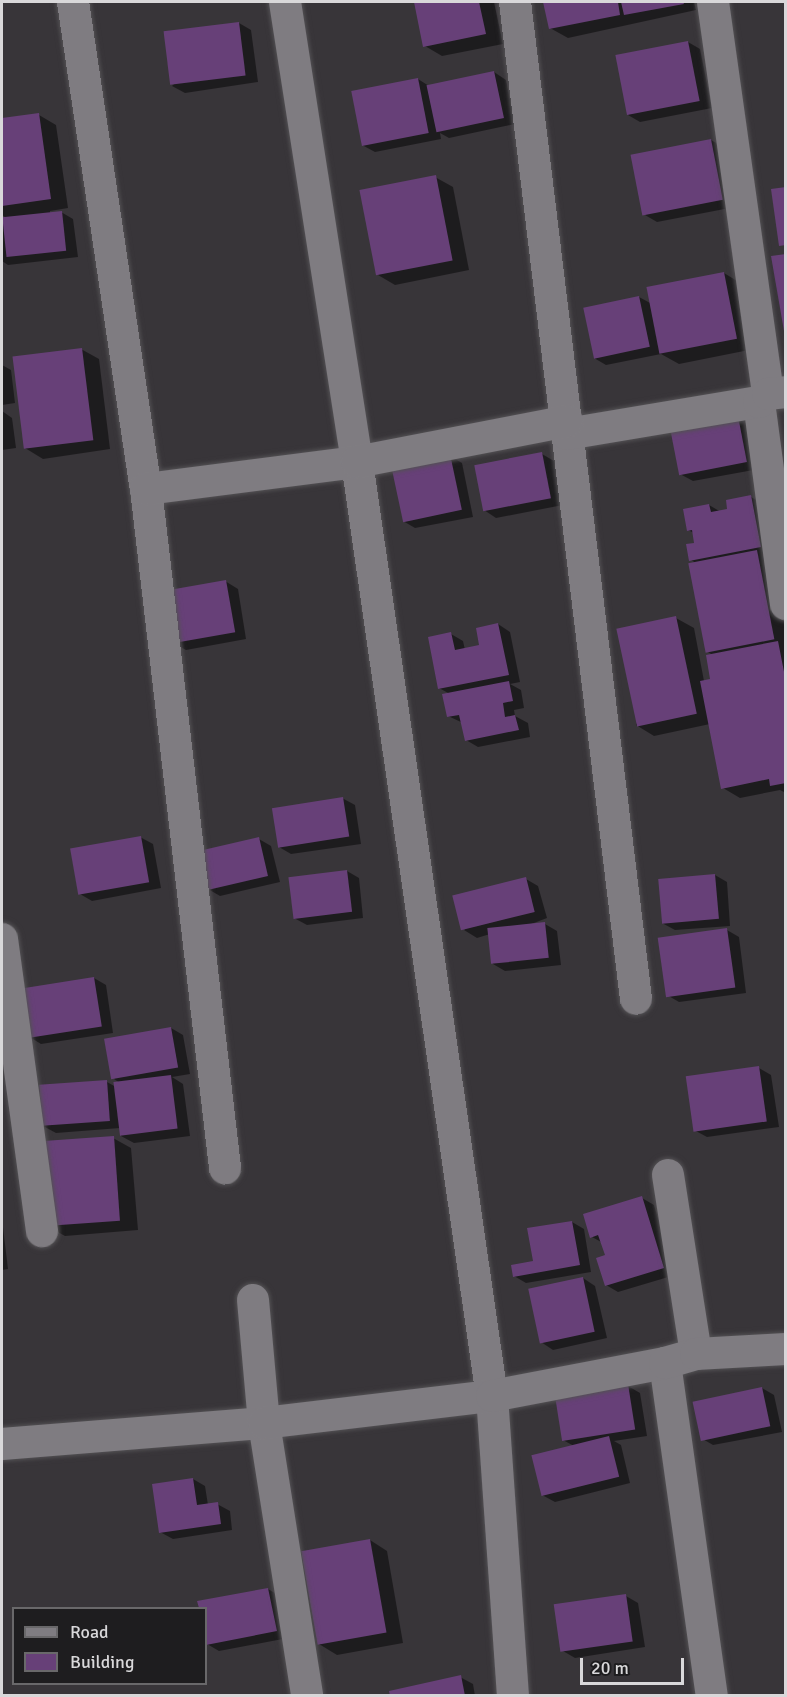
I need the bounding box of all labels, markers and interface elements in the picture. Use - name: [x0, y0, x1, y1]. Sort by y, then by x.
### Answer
- legend: [12, 1607, 207, 1685]
- text: Road: [70, 1621, 109, 1643]
- scale bar: [583, 1646, 686, 1684]
- text: Building: [70, 1651, 134, 1673]
- text: 20 m: [591, 1657, 629, 1679]

